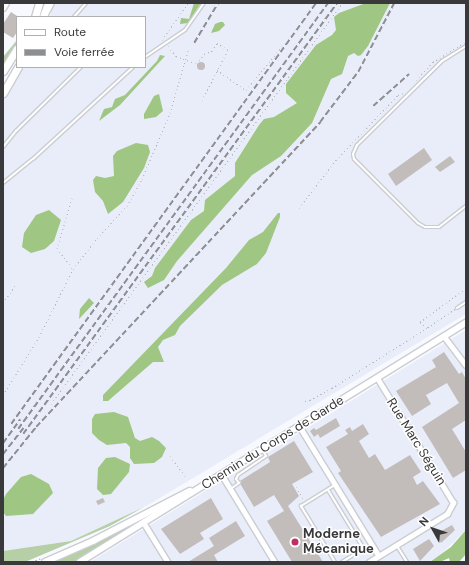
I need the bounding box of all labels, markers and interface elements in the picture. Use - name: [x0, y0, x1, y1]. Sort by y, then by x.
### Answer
- legend: [16, 16, 146, 68]
- text: Route: [54, 24, 86, 40]
- text: Voie ferrée: [54, 44, 114, 60]
- street label: Chemin du Corps de Garde: [199, 393, 347, 493]
- street label: Rue Marc Séguin: [383, 396, 449, 488]
- north arrow: [413, 509, 453, 549]
- text: N: [416, 514, 432, 529]
- place label: Moderne Mécanique: [303, 527, 374, 558]
- marker: Moderne Mécanique: [290, 537, 300, 547]

